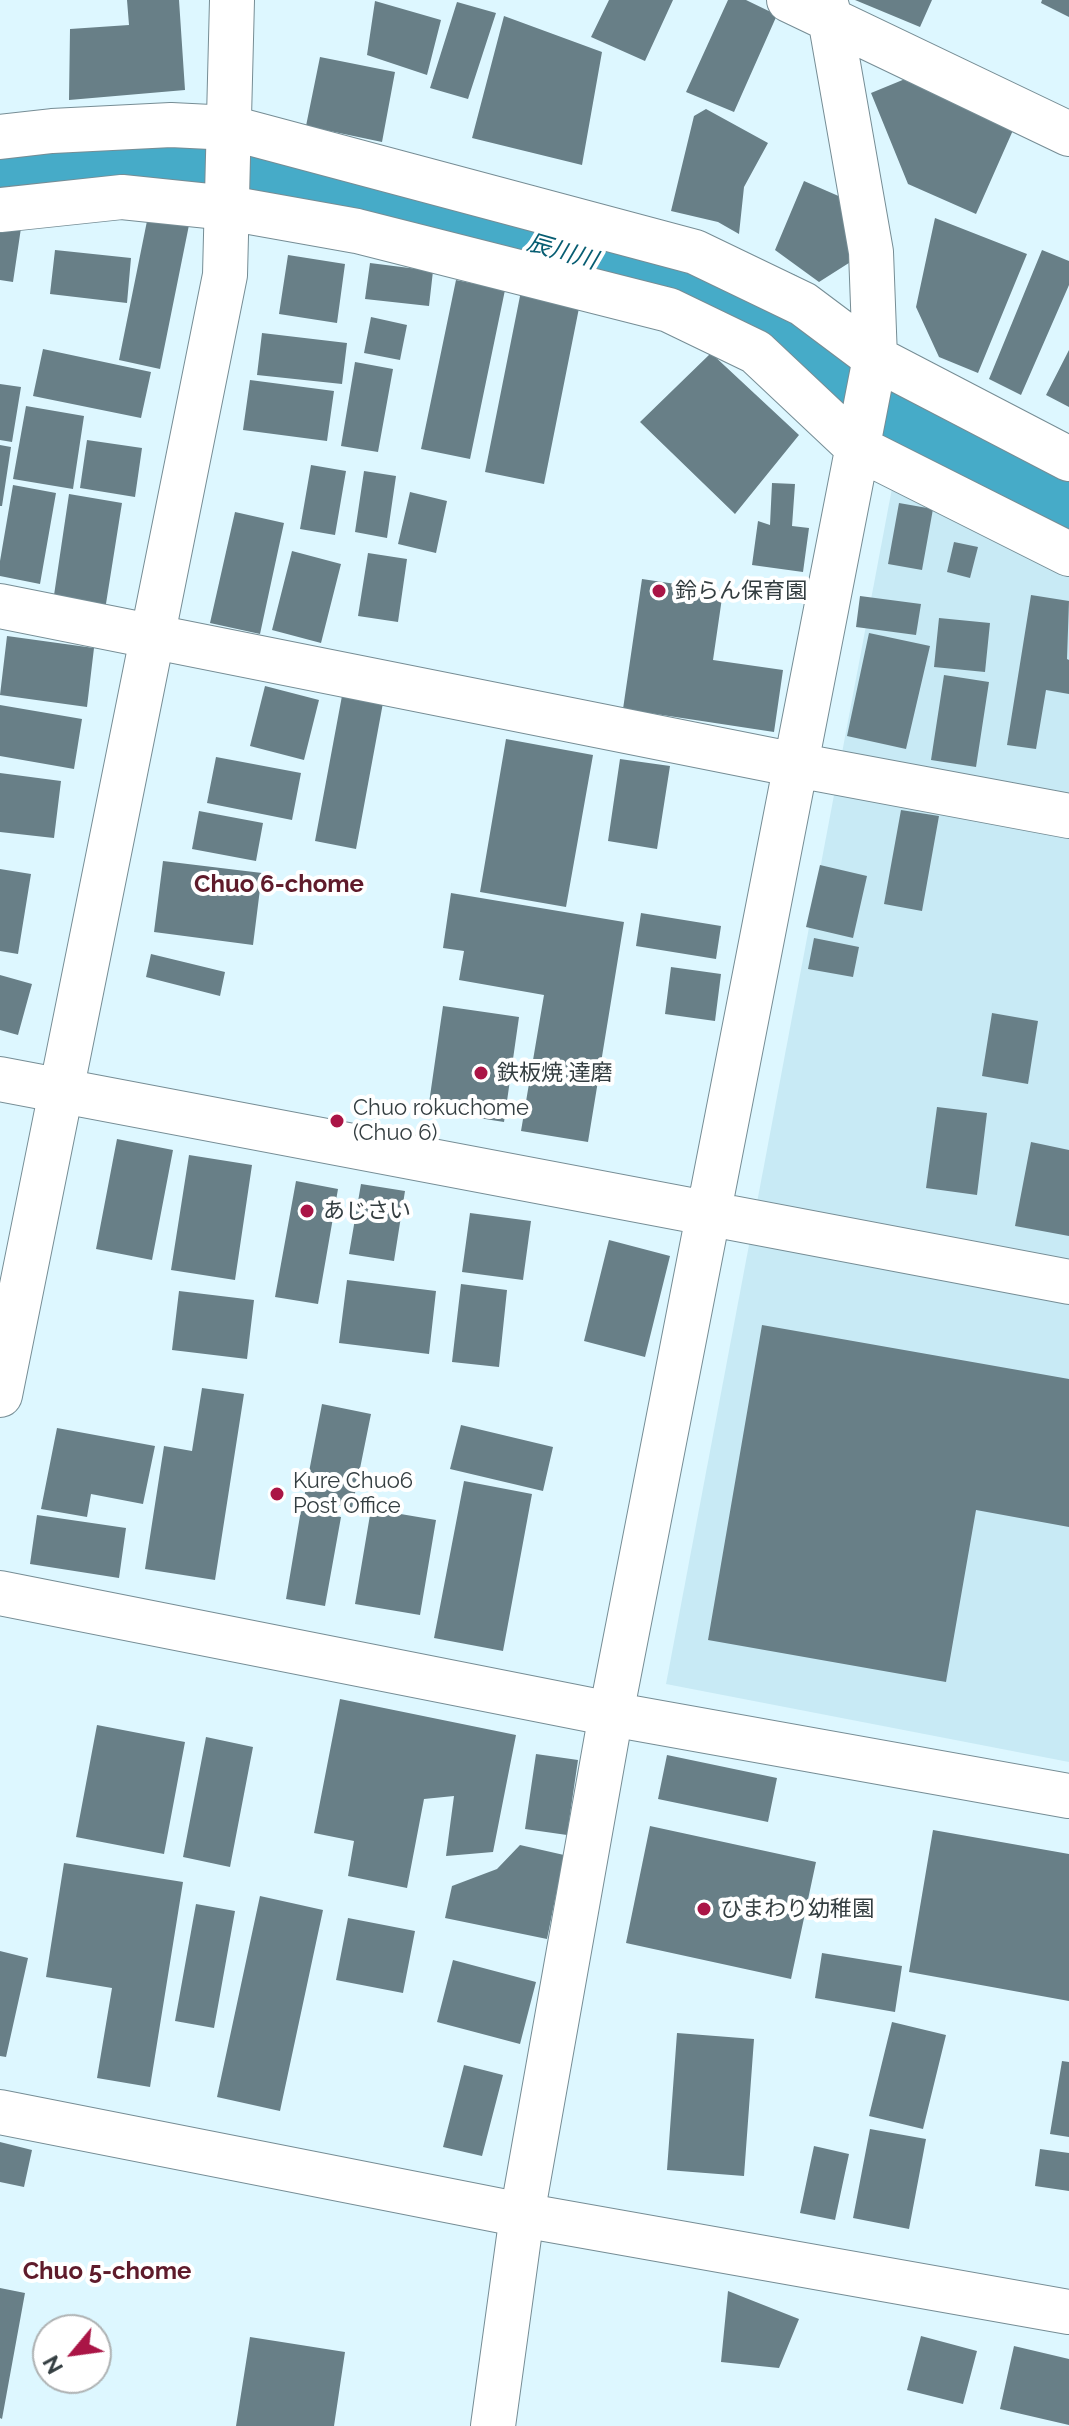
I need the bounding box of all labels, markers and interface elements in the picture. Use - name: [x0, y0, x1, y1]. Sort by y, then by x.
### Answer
- water label: 辰川川: [523, 228, 601, 276]
- place label: 鈴らん保育園: [675, 578, 807, 604]
- marker: 鈴らん保育園: [650, 582, 668, 600]
- district label: Chuo 6-chome: [194, 871, 364, 899]
- place label: 鉄板焼 達磨: [497, 1060, 613, 1086]
- marker: 鉄板焼 達磨: [472, 1064, 490, 1082]
- place label: Chuo rokuchome (Chuo 6): [353, 1095, 529, 1146]
- marker: Chuo rokuchome (Chuo 6): [328, 1112, 346, 1130]
- place label: あじさい: [323, 1198, 411, 1224]
- marker: あじさい: [298, 1202, 316, 1220]
- place label: Kure Chuo6 Post Office: [293, 1468, 413, 1520]
- marker: Kure Chuo6 Post Office: [268, 1485, 286, 1503]
- place label: ひまわり幼稚園: [720, 1896, 874, 1922]
- marker: ひまわり幼稚園: [695, 1900, 713, 1918]
- district label: Chuo 5-chome: [23, 2258, 191, 2286]
- north arrow: [32, 2314, 112, 2394]
- text: N: [37, 2351, 68, 2378]

